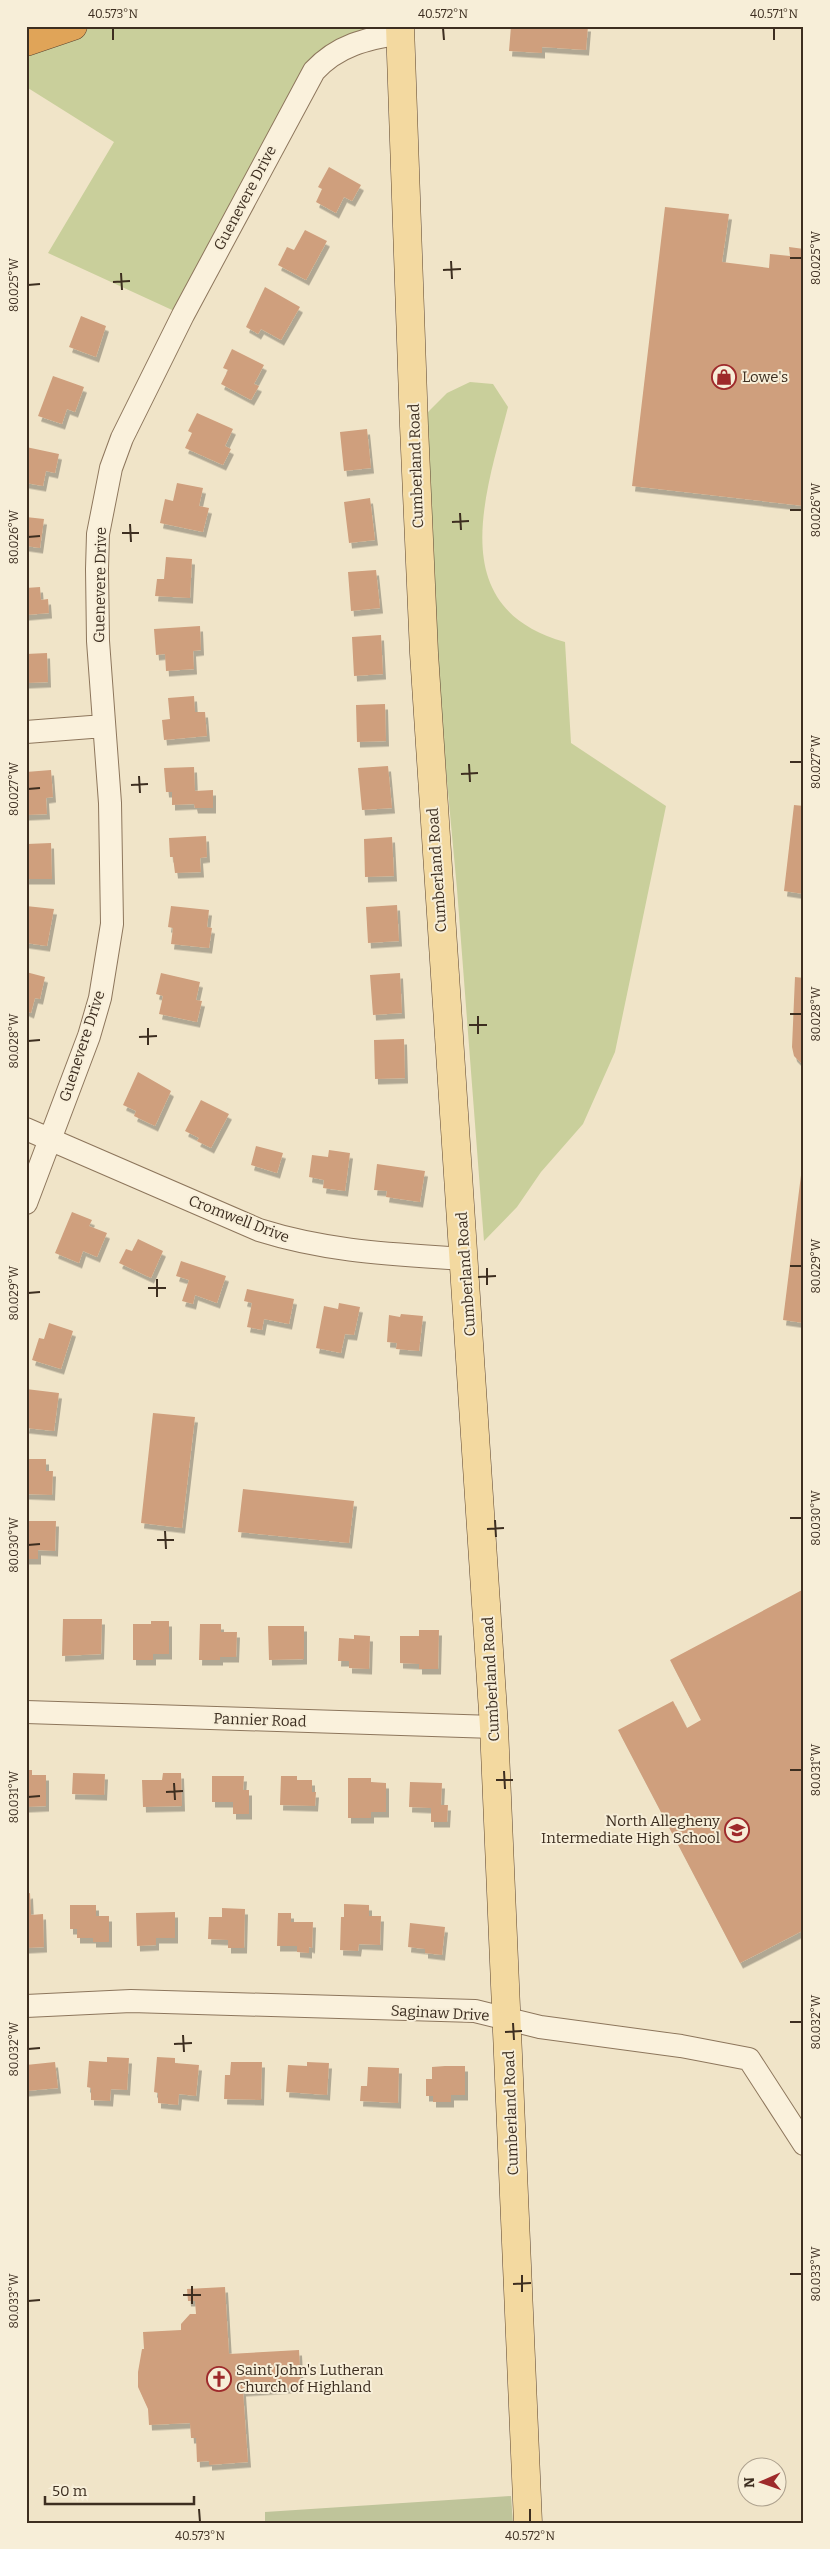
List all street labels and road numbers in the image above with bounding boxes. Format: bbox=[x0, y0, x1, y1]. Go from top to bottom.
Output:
street label: Guenevere Drive bbox=[210, 143, 280, 253]
street label: Cumberland Road bbox=[405, 403, 427, 529]
street label: Guenevere Drive bbox=[90, 527, 110, 643]
street label: Cumberland Road bbox=[424, 807, 450, 933]
street label: Guenevere Drive bbox=[56, 988, 108, 1104]
street label: Cromwell Drive bbox=[186, 1191, 292, 1247]
street label: Cumberland Road bbox=[453, 1211, 479, 1337]
street label: Cumberland Road bbox=[479, 1616, 503, 1742]
street label: Pannier Road bbox=[213, 1709, 307, 1731]
street label: Saginaw Drive bbox=[390, 2001, 490, 2025]
street label: Cumberland Road bbox=[500, 2050, 522, 2176]

